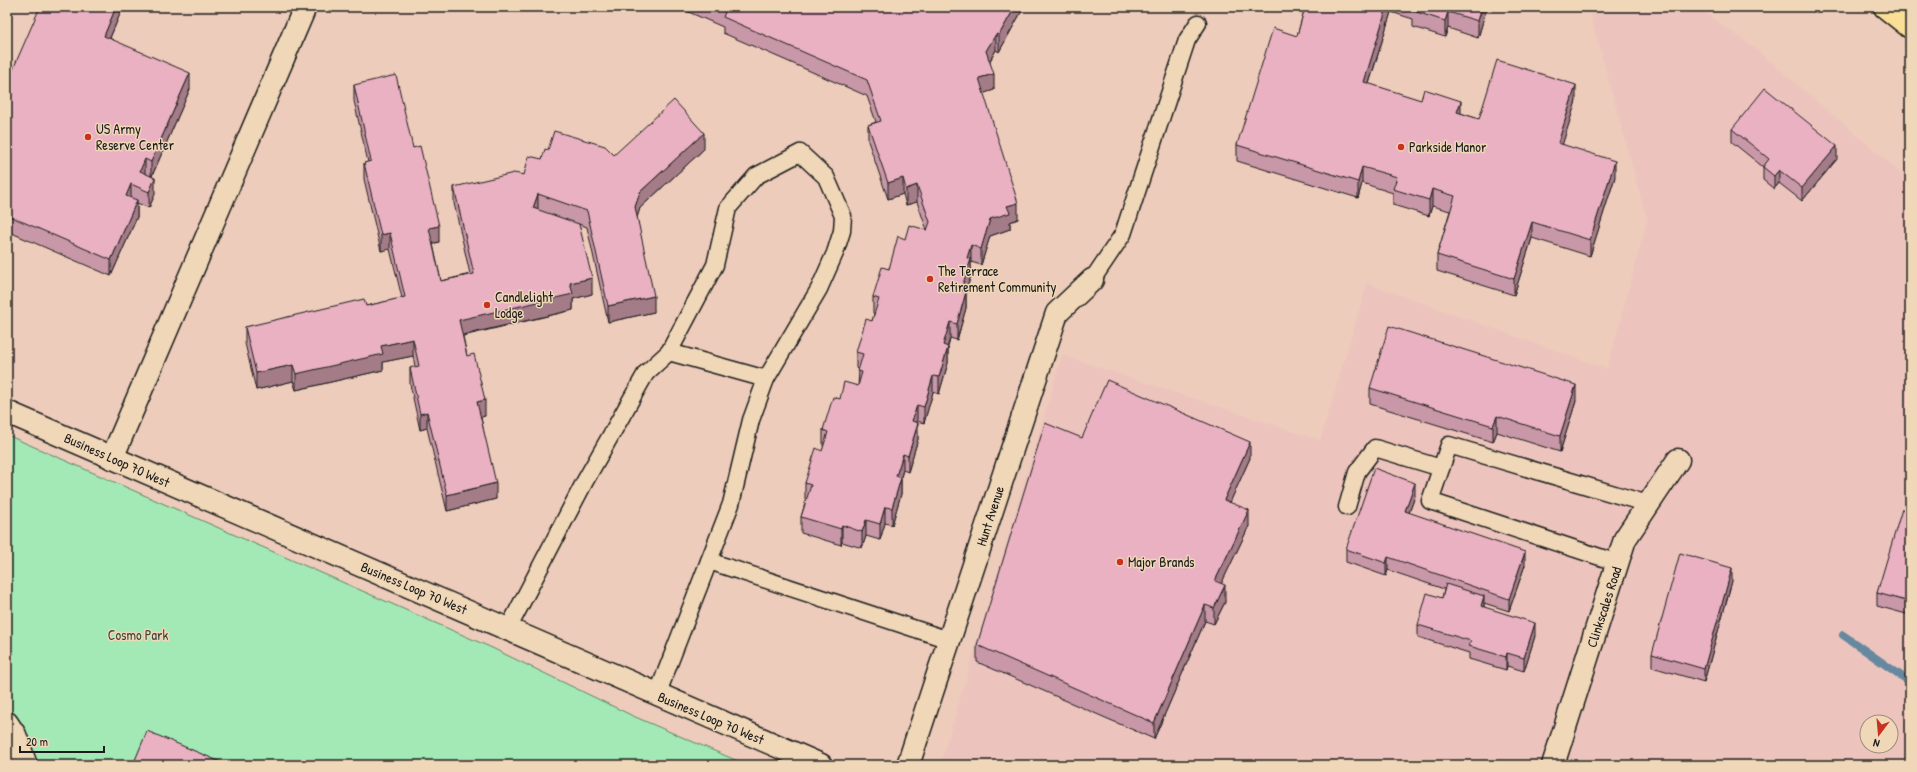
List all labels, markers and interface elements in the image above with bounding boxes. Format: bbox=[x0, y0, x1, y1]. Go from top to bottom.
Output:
place label: US Army Reserve Center bbox=[96, 119, 175, 154]
marker: US Army Reserve Center bbox=[83, 132, 93, 142]
place label: Parkside Manor bbox=[1409, 137, 1487, 156]
marker: Parkside Manor bbox=[1396, 142, 1406, 152]
place label: The Terrace Retirement Community bbox=[938, 261, 1057, 297]
marker: The Terrace Retirement Community bbox=[925, 274, 935, 284]
place label: Candlelight Lodge bbox=[495, 287, 553, 323]
marker: Candlelight Lodge bbox=[482, 300, 492, 310]
street label: Business Loop 70 West bbox=[61, 428, 173, 492]
street label: Hunt Avenue bbox=[971, 483, 1008, 548]
place label: Major Brands bbox=[1128, 552, 1195, 572]
street label: Business Loop 70 West bbox=[358, 557, 470, 619]
marker: Major Brands bbox=[1115, 557, 1125, 567]
street label: Clinkscales Road bbox=[1582, 564, 1626, 650]
park label: Cosmo Park bbox=[108, 625, 168, 644]
street label: Business Loop 70 West bbox=[655, 687, 767, 749]
north arrow bbox=[1859, 714, 1899, 754]
scale bar bbox=[20, 728, 104, 754]
text: 20 m bbox=[26, 733, 48, 750]
text: N bbox=[1871, 736, 1881, 751]

